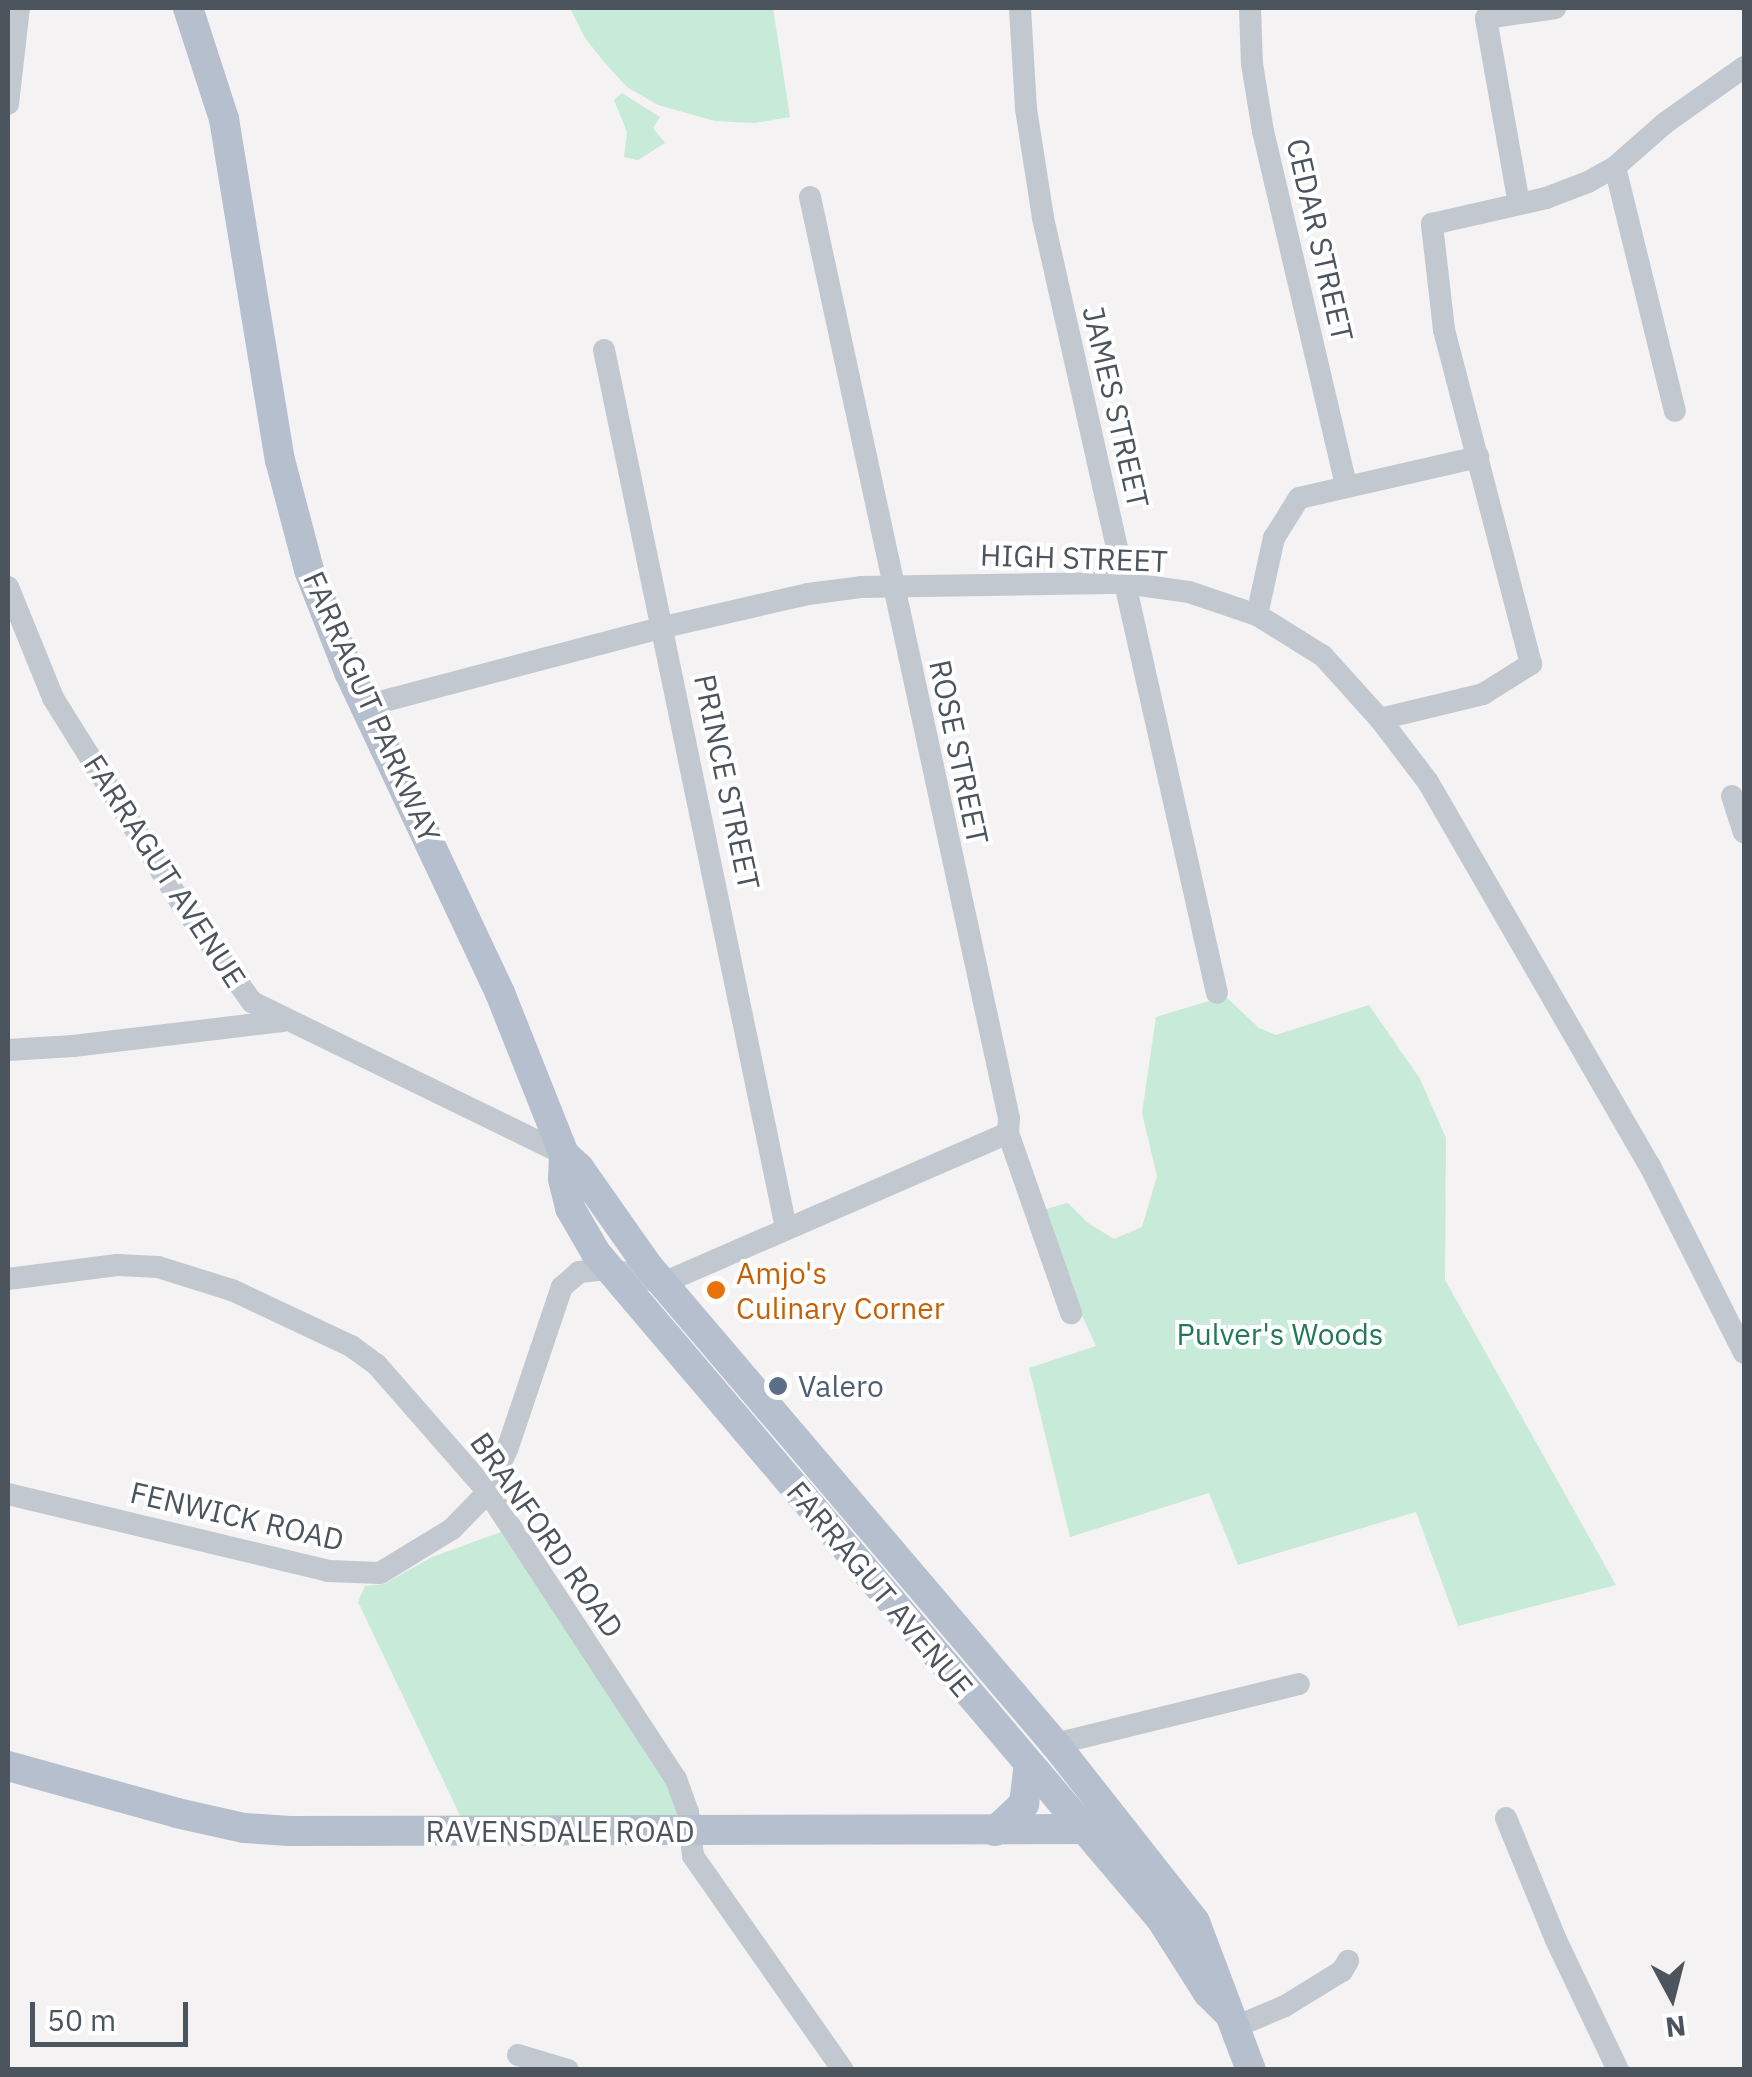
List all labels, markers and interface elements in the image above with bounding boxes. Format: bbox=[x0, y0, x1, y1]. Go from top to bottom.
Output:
street label: CEDAR STREET bbox=[1279, 135, 1361, 345]
street label: JAMES STREET bbox=[1075, 302, 1157, 512]
street label: HIGH STREET bbox=[979, 537, 1169, 579]
street label: FARRAGUT PARKWAY bbox=[296, 566, 448, 848]
street label: ROSE STREET bbox=[922, 656, 996, 848]
street label: PRINCE STREET bbox=[687, 671, 767, 893]
street label: FARRAGUT AVENUE bbox=[76, 748, 254, 994]
place label: Amjo's Culinary Corner bbox=[736, 1255, 945, 1326]
marker: Amjo's Culinary Corner bbox=[705, 1279, 727, 1301]
park label: Pulver's Woods bbox=[1177, 1316, 1383, 1352]
place label: Valero bbox=[798, 1368, 884, 1404]
marker: Valero bbox=[767, 1375, 789, 1397]
street label: BRANFORD ROAD bbox=[463, 1425, 631, 1645]
street label: FENWICK ROAD bbox=[127, 1474, 347, 1558]
street label: FARRAGUT AVENUE bbox=[779, 1474, 981, 1704]
street label: RAVENSDALE ROAD bbox=[425, 1813, 695, 1849]
north arrow bbox=[1622, 1947, 1722, 2047]
scale bar bbox=[35, 1982, 192, 2044]
text: 50 m bbox=[47, 2000, 116, 2039]
text: N bbox=[1663, 2008, 1688, 2047]

